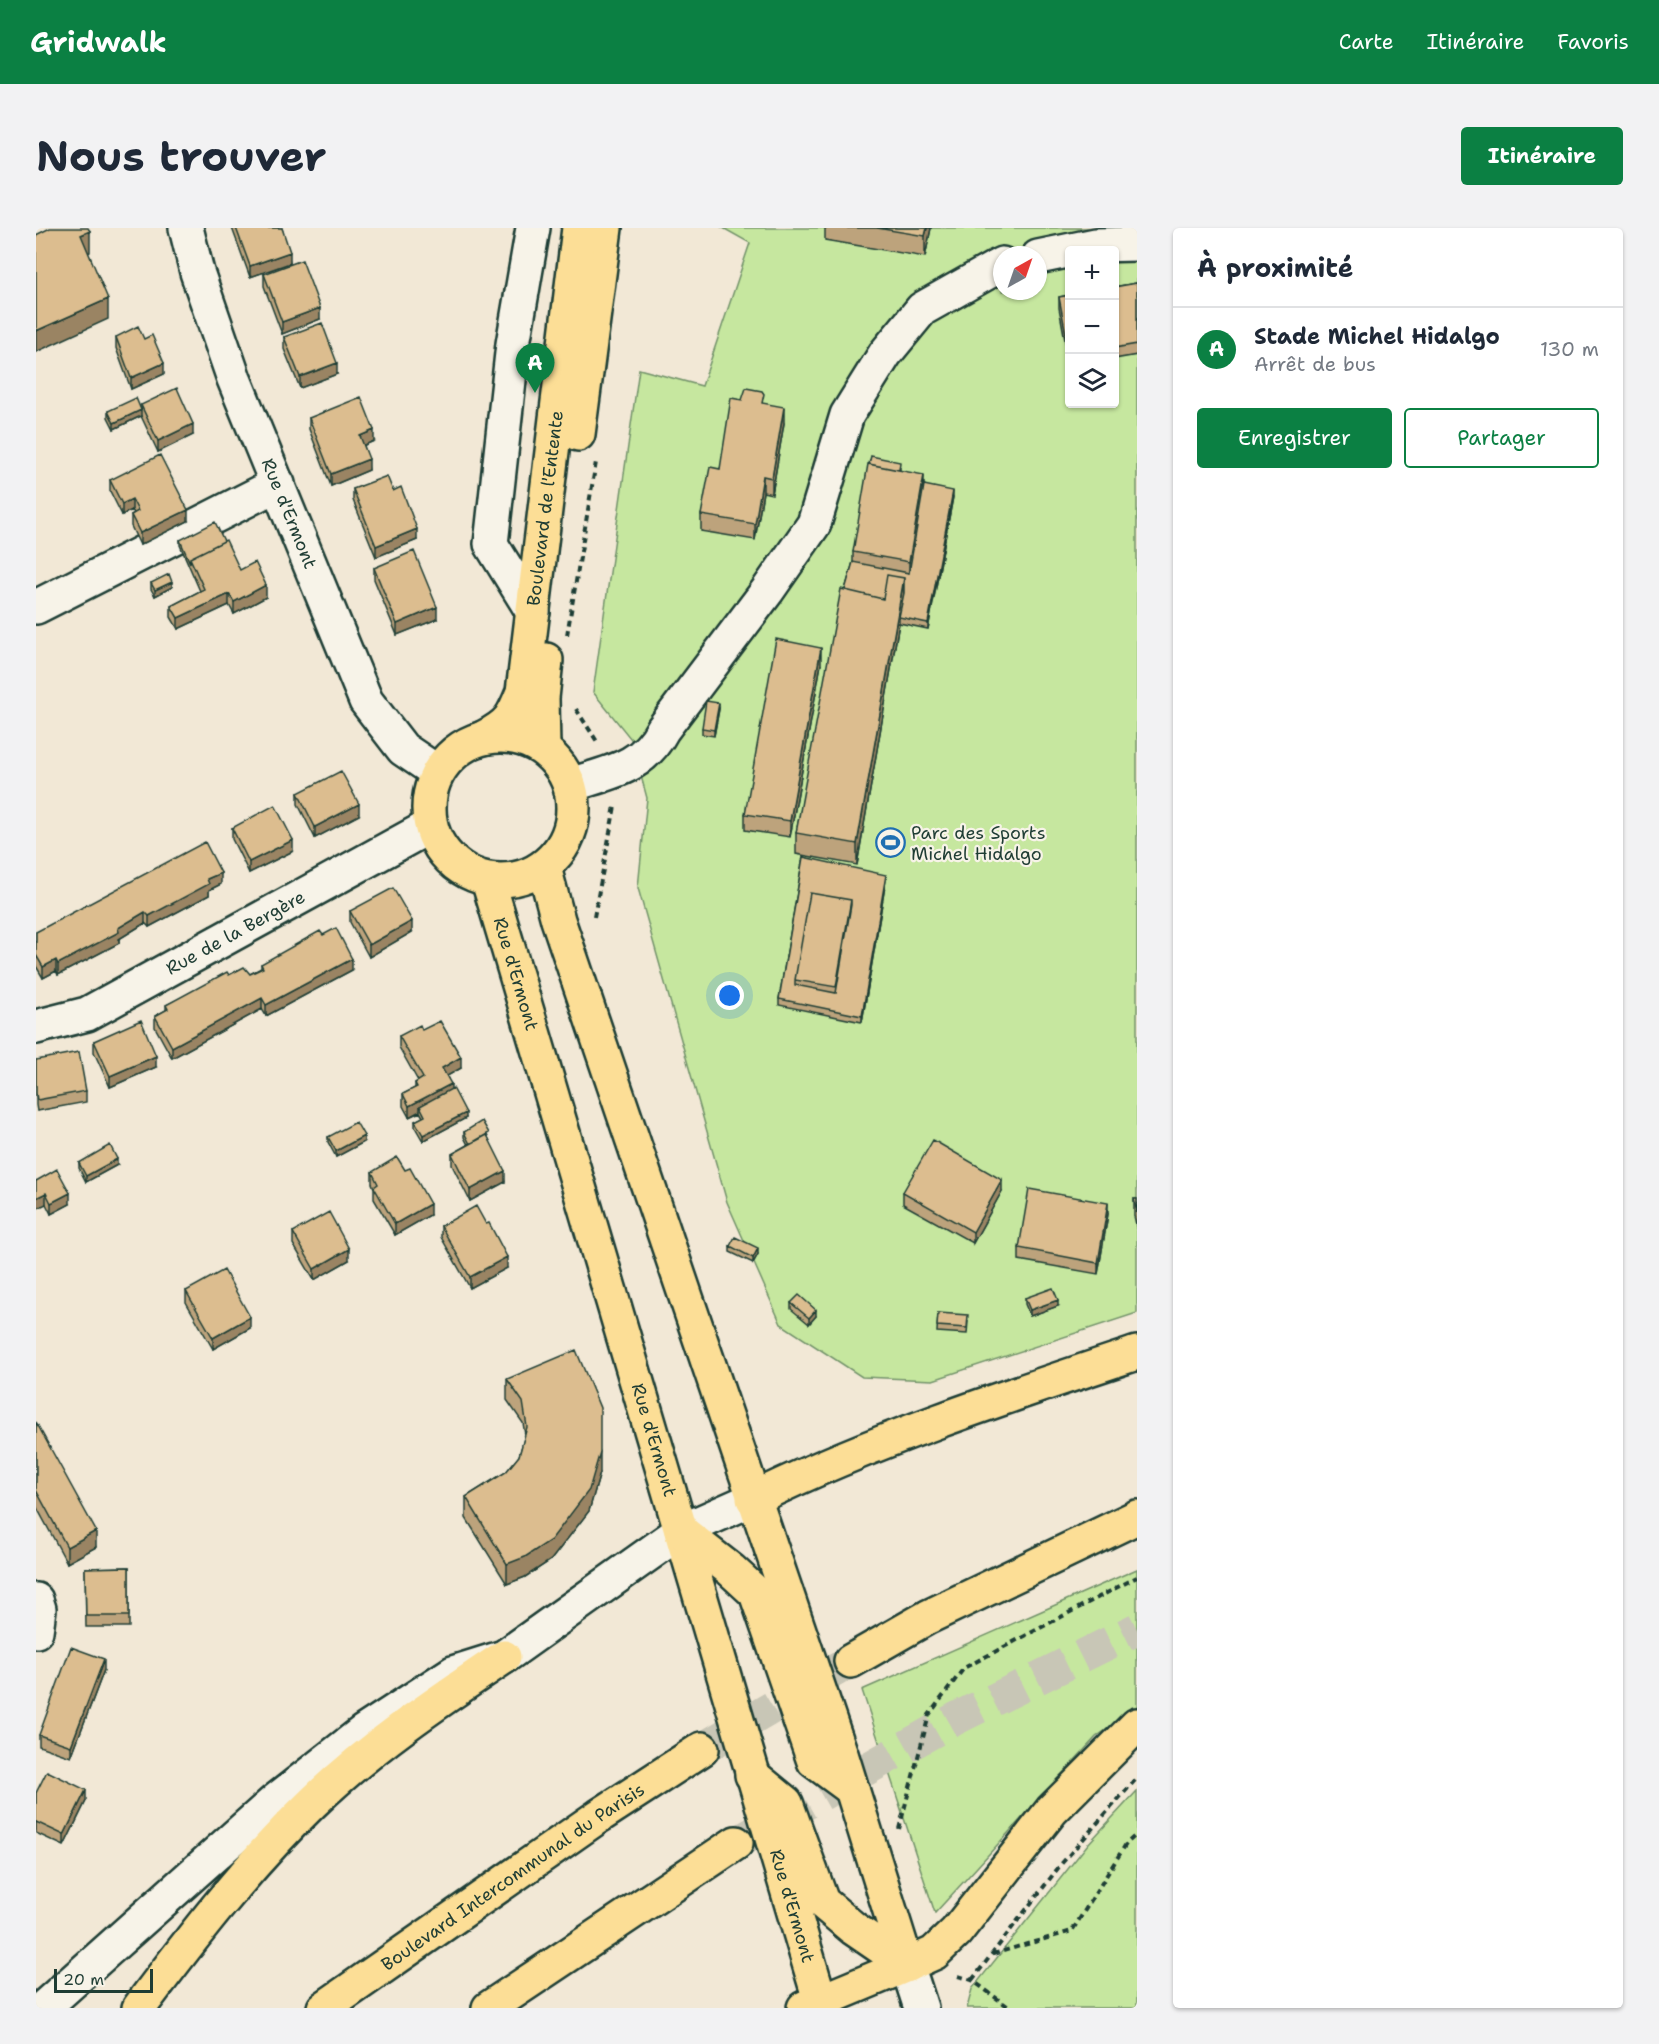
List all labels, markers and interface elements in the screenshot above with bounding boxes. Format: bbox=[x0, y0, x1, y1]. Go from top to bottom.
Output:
text: Gridwalk bbox=[30, 23, 167, 61]
text: Carte bbox=[1339, 28, 1394, 56]
text: Itinéraire bbox=[1427, 28, 1524, 56]
text: Favoris bbox=[1557, 28, 1629, 56]
button: Itinéraire bbox=[1461, 127, 1623, 185]
text: Nous trouver bbox=[36, 128, 326, 184]
north arrow bbox=[993, 246, 1047, 300]
map controls bbox=[1065, 246, 1119, 408]
button: + bbox=[1065, 246, 1119, 300]
text: À proximité bbox=[1197, 250, 1353, 285]
button: − bbox=[1065, 300, 1119, 354]
text: Stade Michel Hidalgo bbox=[1254, 322, 1500, 351]
text: A bbox=[1209, 336, 1224, 362]
text: 130 m bbox=[1540, 336, 1599, 362]
pin: A bbox=[516, 344, 554, 393]
text: Arrêt de bus bbox=[1254, 351, 1376, 377]
button: layers bbox=[1065, 354, 1119, 408]
button: Enregistrer bbox=[1197, 408, 1392, 468]
button: Partager bbox=[1404, 408, 1599, 468]
street label: Boulevard de l'Entente bbox=[521, 409, 569, 607]
street label: Rue d'Ermont bbox=[256, 455, 323, 572]
place label: Parc des Sports Michel Hidalgo bbox=[911, 821, 1046, 866]
sports icon: Parc des Sports Michel Hidalgo bbox=[874, 827, 906, 859]
street label: Rue de la Bergère bbox=[162, 885, 309, 980]
street label: Rue d'Ermont bbox=[488, 914, 544, 1034]
your location bbox=[715, 981, 744, 1010]
street label: Rue d'Ermont bbox=[626, 1380, 682, 1500]
street label: Boulevard Intercommunal du Parisis bbox=[376, 1777, 649, 1976]
street label: Rue d'Ermont bbox=[764, 1846, 820, 1966]
scale bar bbox=[54, 1966, 153, 1994]
text: 20 m bbox=[63, 1969, 104, 1990]

